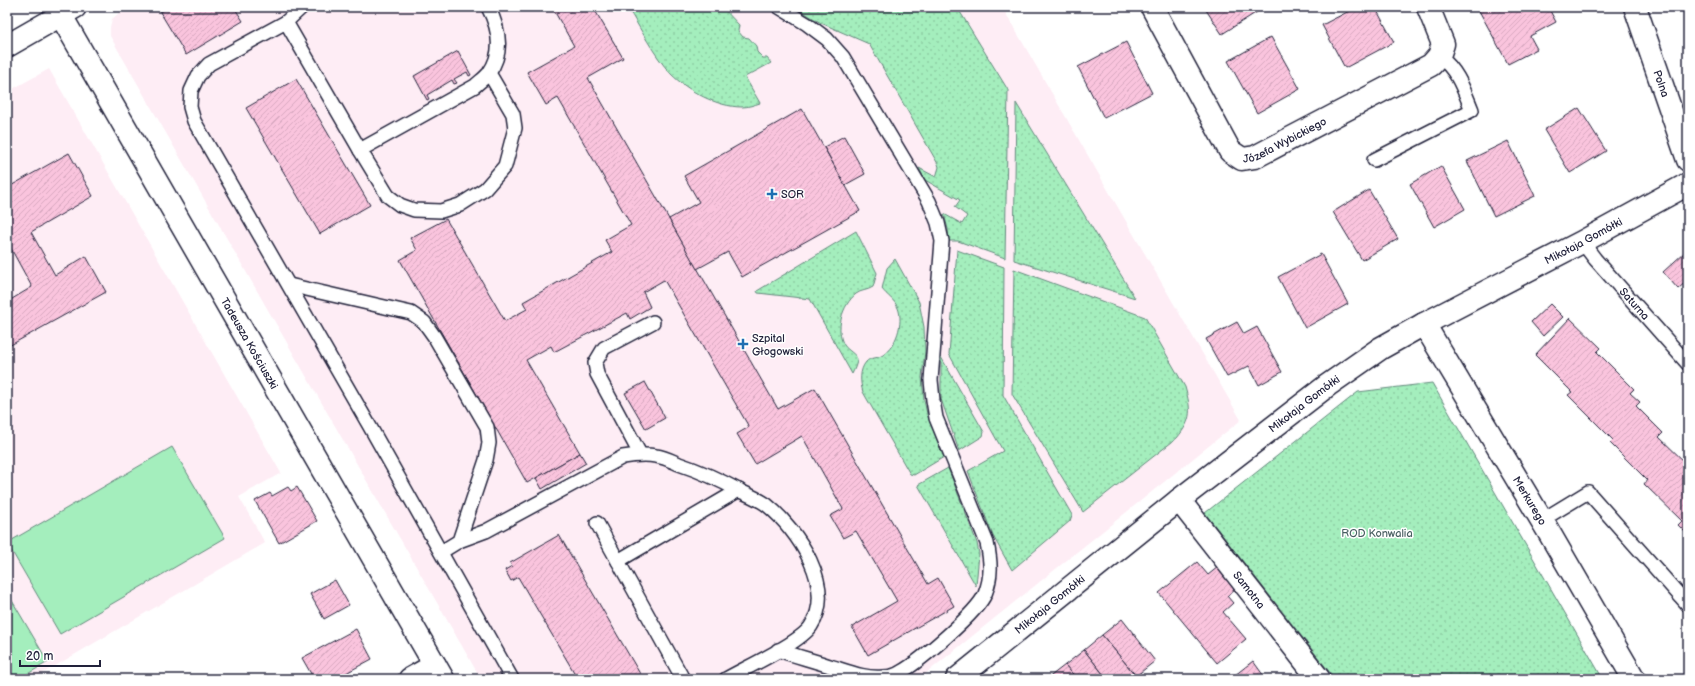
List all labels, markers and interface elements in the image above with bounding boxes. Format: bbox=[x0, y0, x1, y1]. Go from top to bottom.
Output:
street label: Polna bbox=[1650, 69, 1672, 99]
street label: Józefa Wybickiego bbox=[1242, 115, 1329, 166]
marker: SOR bbox=[766, 188, 778, 200]
place label: SOR bbox=[781, 188, 804, 201]
street label: Mikołaja Gomółki bbox=[1542, 215, 1625, 267]
street label: Saturna bbox=[1616, 285, 1652, 323]
street label: Tadeusza Kościuszki bbox=[218, 296, 281, 391]
place label: Szpital Głogowski bbox=[752, 332, 803, 358]
marker: Szpital Głogowski bbox=[737, 338, 749, 350]
street label: Mikołaja Gomółki bbox=[1266, 373, 1342, 435]
street label: Merkurego bbox=[1510, 474, 1549, 528]
park label: ROD Konwalia bbox=[1341, 527, 1413, 540]
street label: Samotna bbox=[1230, 569, 1268, 611]
street label: Mikołaja Gomółki bbox=[1012, 573, 1088, 637]
scale bar bbox=[20, 642, 100, 668]
text: 20 m bbox=[26, 649, 53, 664]

